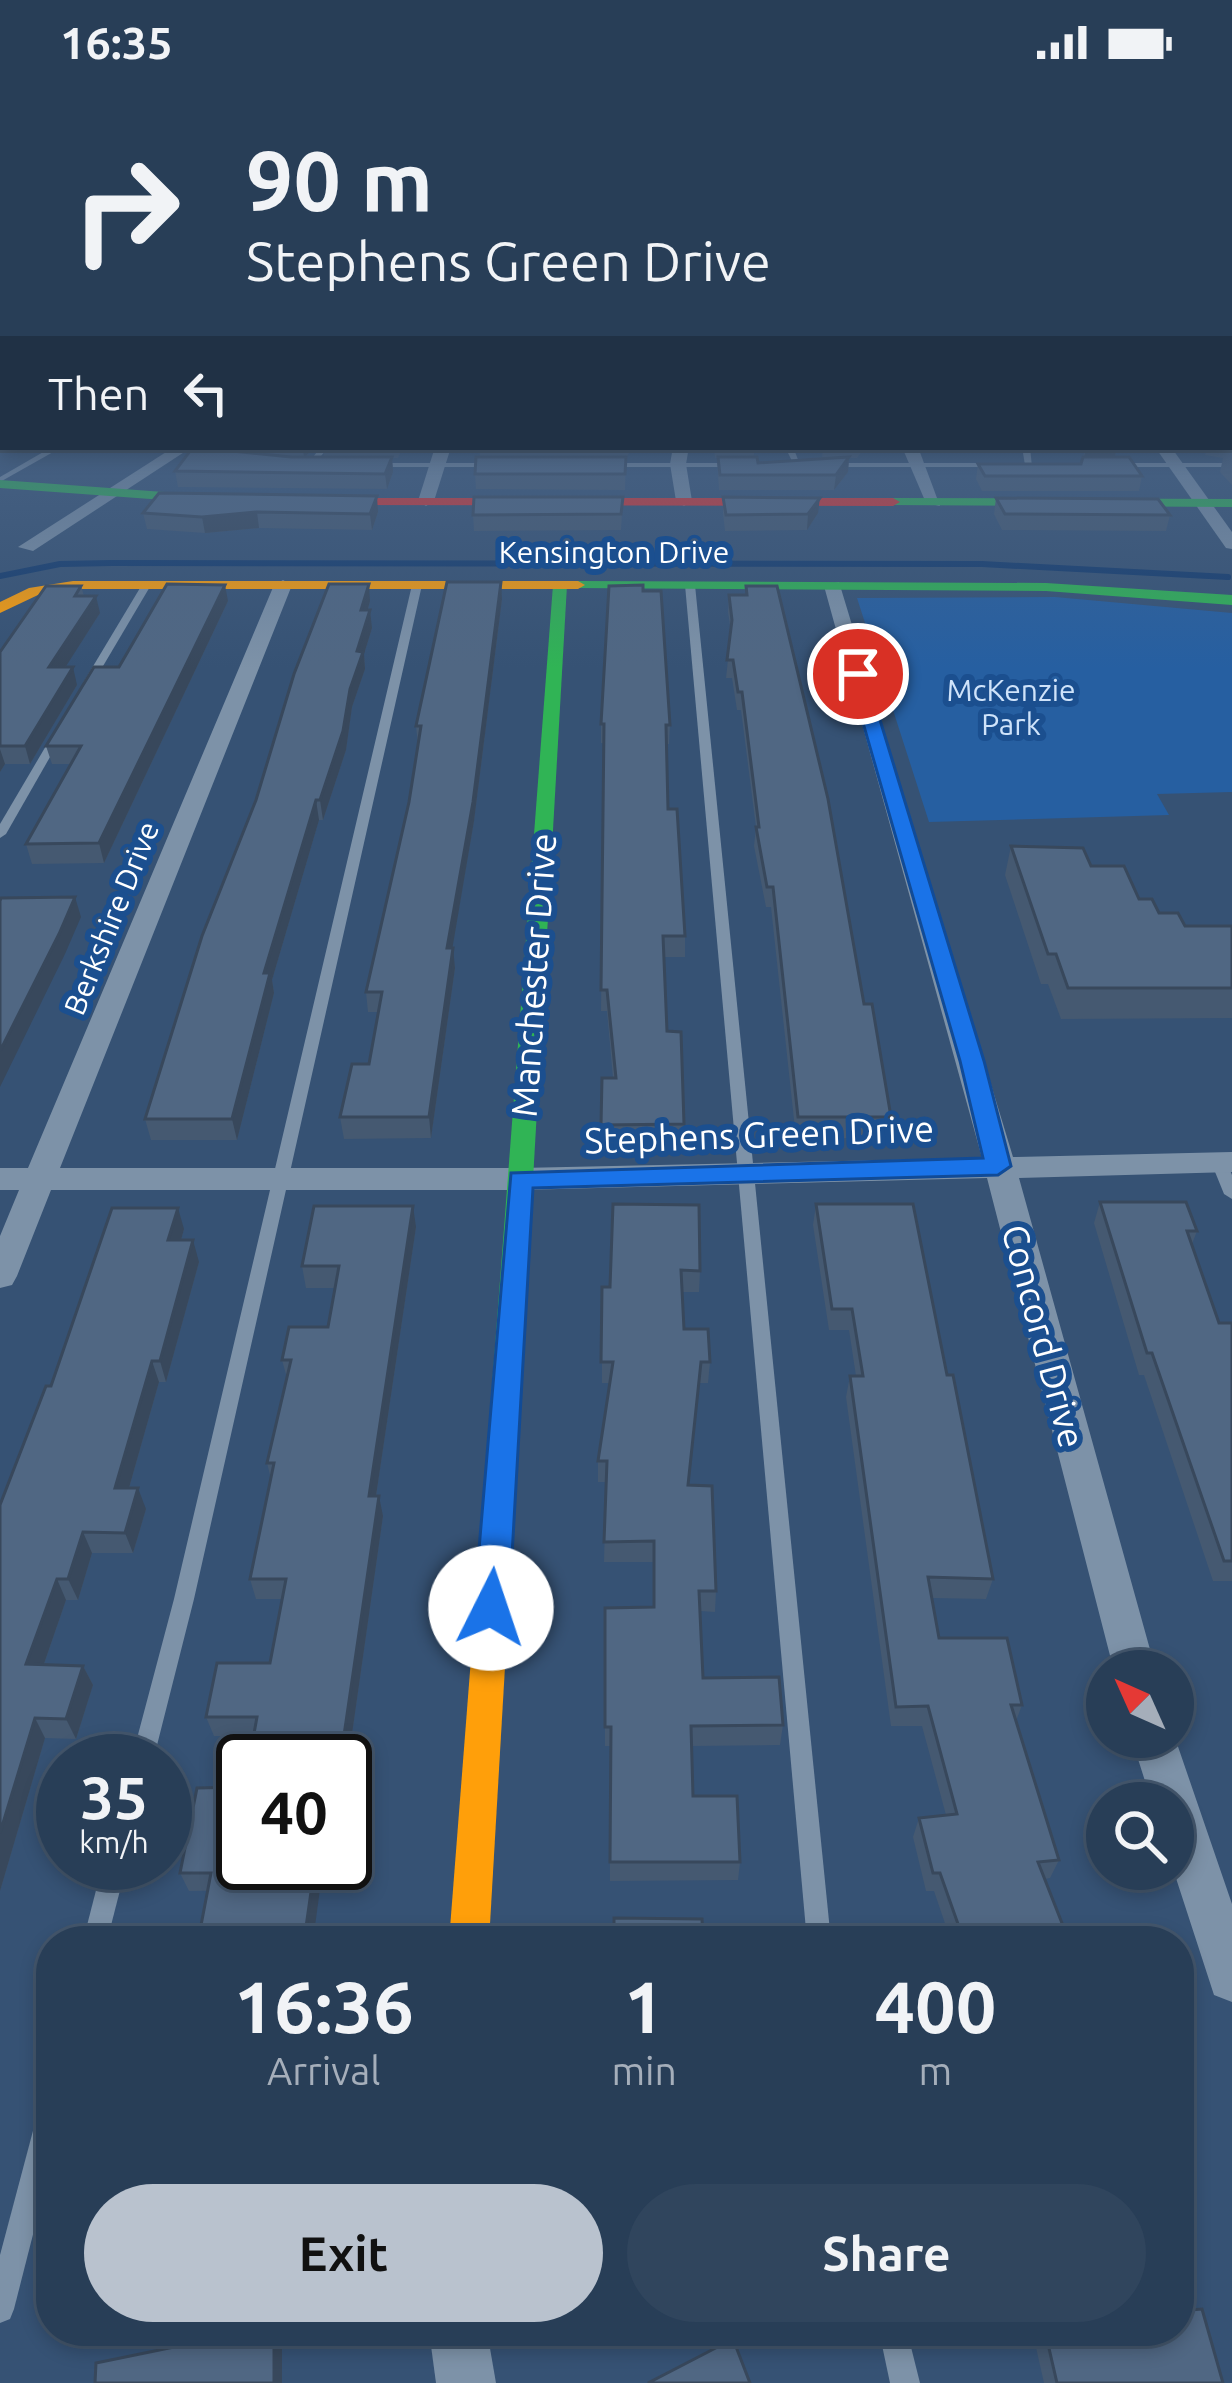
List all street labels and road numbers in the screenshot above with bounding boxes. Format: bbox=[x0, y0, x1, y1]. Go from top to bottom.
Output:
street label: Kensington Drive bbox=[499, 535, 729, 569]
street label: Berkshire Drive bbox=[57, 816, 165, 1020]
street label: Manchester Drive bbox=[503, 832, 563, 1118]
street label: Stephens Green Drive bbox=[583, 1107, 935, 1161]
street label: Concord Drive bbox=[995, 1220, 1093, 1452]

